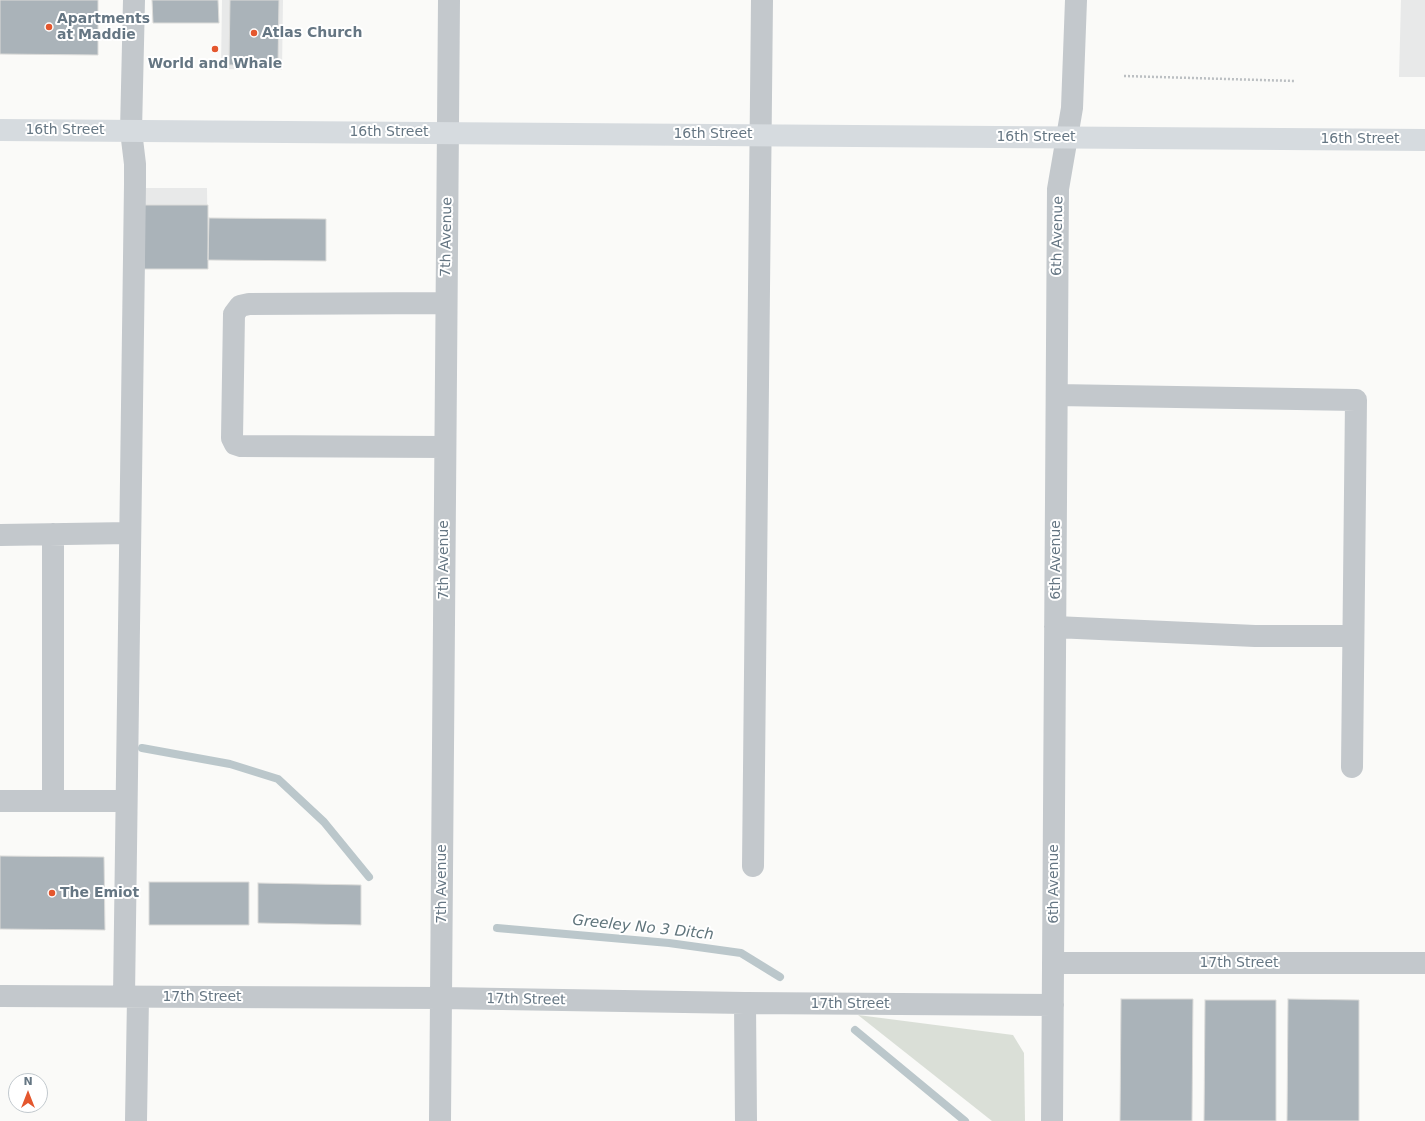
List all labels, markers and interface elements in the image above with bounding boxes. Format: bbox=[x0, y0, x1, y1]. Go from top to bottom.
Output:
place label: Apartments at Maddie bbox=[57, 11, 150, 44]
marker: Apartments at Maddie bbox=[44, 22, 54, 32]
place label: Atlas Church bbox=[262, 25, 362, 41]
marker: Atlas Church bbox=[249, 28, 259, 38]
marker: World and Whale bbox=[210, 44, 220, 54]
place label: World and Whale bbox=[148, 56, 282, 72]
street label: 16th Street bbox=[25, 122, 105, 138]
street label: 16th Street bbox=[349, 124, 429, 140]
street label: 16th Street bbox=[673, 126, 753, 142]
street label: 16th Street bbox=[996, 129, 1076, 145]
street label: 16th Street bbox=[1320, 131, 1400, 147]
street label: 6th Avenue bbox=[1049, 196, 1067, 276]
street label: 7th Avenue bbox=[438, 197, 456, 277]
street label: 7th Avenue bbox=[436, 520, 452, 600]
street label: 6th Avenue bbox=[1048, 520, 1064, 600]
street label: 7th Avenue bbox=[434, 844, 450, 924]
street label: 6th Avenue bbox=[1046, 844, 1062, 924]
place label: The Emiot bbox=[60, 885, 139, 901]
marker: The Emiot bbox=[47, 888, 57, 898]
water label: Greeley No 3 Ditch bbox=[571, 912, 715, 944]
street label: 17th Street bbox=[1199, 955, 1279, 971]
street label: 17th Street bbox=[162, 989, 242, 1005]
street label: 17th Street bbox=[486, 991, 566, 1009]
street label: 17th Street bbox=[810, 996, 890, 1012]
north arrow bbox=[8, 1073, 48, 1113]
text: N bbox=[23, 1075, 33, 1088]

